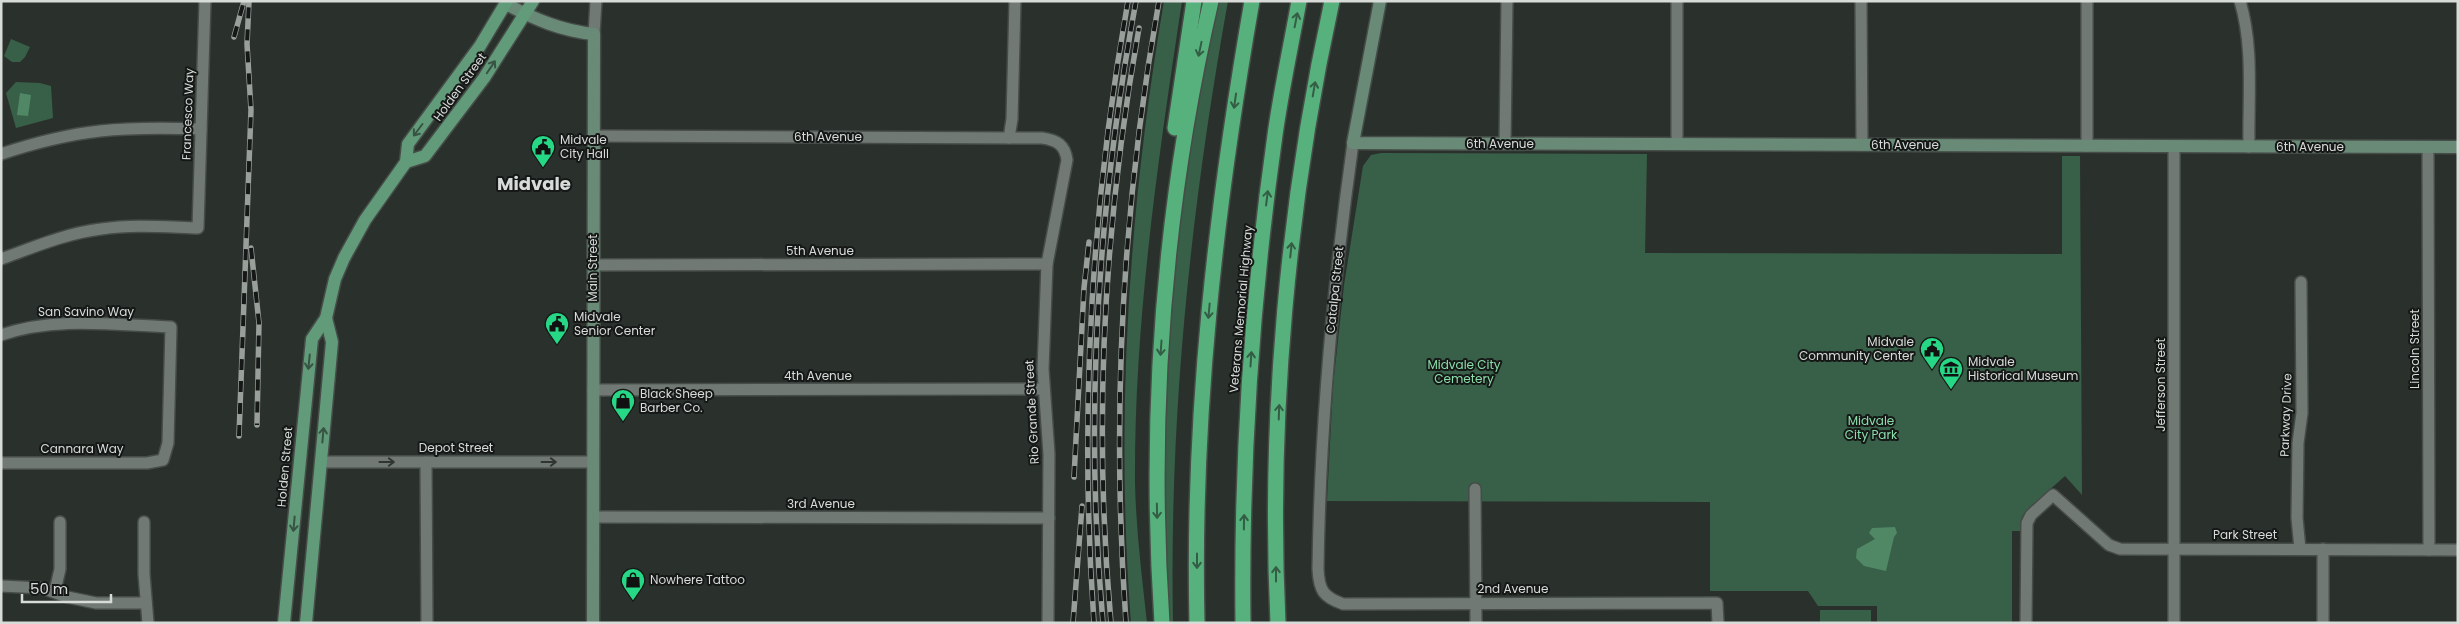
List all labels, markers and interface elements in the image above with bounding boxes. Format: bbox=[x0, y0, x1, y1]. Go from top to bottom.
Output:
one-way arrow bbox=[1291, 12, 1301, 28]
one-way arrow bbox=[1195, 40, 1205, 56]
street label: Holden Street bbox=[429, 49, 490, 124]
one-way arrow bbox=[486, 60, 497, 74]
street label: Francesco Way bbox=[177, 67, 198, 160]
one-way arrow bbox=[1310, 81, 1320, 97]
one-way arrow bbox=[1230, 93, 1240, 109]
one-way arrow bbox=[413, 123, 423, 137]
street label: 6th Avenue bbox=[794, 128, 862, 145]
place label: Midvale City Hall bbox=[560, 131, 609, 162]
public building icon: Midvale City Hall bbox=[530, 134, 556, 168]
street label: 6th Avenue bbox=[1466, 135, 1534, 152]
street label: 6th Avenue bbox=[1871, 136, 1939, 153]
street label: 6th Avenue bbox=[2276, 138, 2344, 155]
district label: Midvale bbox=[497, 171, 571, 196]
one-way arrow bbox=[1262, 190, 1272, 206]
street label: Veterans Memorial Highway bbox=[1225, 224, 1256, 394]
street label: Main Street bbox=[584, 234, 601, 302]
street label: 5th Avenue bbox=[786, 242, 854, 259]
one-way arrow bbox=[1286, 242, 1296, 258]
street label: Catalpa Street bbox=[1321, 246, 1348, 334]
street label: San Savino Way bbox=[38, 303, 134, 320]
one-way arrow bbox=[1204, 303, 1213, 319]
place label: Midvale Senior Center bbox=[574, 308, 656, 339]
street label: Lincoln Street bbox=[2406, 309, 2423, 389]
public building icon: Midvale Senior Center bbox=[544, 311, 570, 345]
place label: Midvale Community Center bbox=[1799, 333, 1915, 364]
public building icon: Midvale Community Center bbox=[1919, 336, 1945, 370]
street label: Jefferson Street bbox=[2152, 338, 2169, 432]
one-way arrow bbox=[1156, 340, 1165, 356]
one-way arrow bbox=[1246, 351, 1255, 367]
place label: Midvale Historical Museum bbox=[1968, 353, 2078, 384]
one-way arrow bbox=[305, 354, 314, 370]
park label: Midvale City Cemetery bbox=[1427, 356, 1501, 387]
museum icon: Midvale Historical Museum bbox=[1938, 356, 1964, 390]
street label: Rio Grande Street bbox=[1020, 359, 1043, 465]
street label: 4th Avenue bbox=[784, 367, 852, 384]
street label: Parkway Drive bbox=[2276, 373, 2295, 457]
place label: Black Sheep Barber Co. bbox=[640, 385, 713, 416]
shop icon: Black Sheep Barber Co. bbox=[610, 388, 636, 422]
one-way arrow bbox=[1274, 404, 1284, 420]
park label: Midvale City Park bbox=[1845, 412, 1898, 443]
street label: Holden Street bbox=[273, 426, 296, 508]
one-way arrow bbox=[318, 427, 328, 443]
street label: Depot Street bbox=[419, 439, 493, 456]
street label: Cannara Way bbox=[40, 440, 124, 457]
one-way arrow bbox=[378, 457, 395, 467]
one-way arrow bbox=[541, 457, 557, 467]
street label: 3rd Avenue bbox=[787, 495, 855, 512]
one-way arrow bbox=[1152, 502, 1162, 519]
one-way arrow bbox=[1239, 514, 1248, 530]
one-way arrow bbox=[289, 515, 299, 531]
street label: Park Street bbox=[2213, 526, 2277, 543]
one-way arrow bbox=[1192, 552, 1202, 569]
one-way arrow bbox=[1271, 566, 1281, 582]
shop icon: Nowhere Tattoo bbox=[620, 567, 646, 601]
place label: Nowhere Tattoo bbox=[650, 571, 745, 588]
scale bar bbox=[22, 572, 111, 604]
text: 50 m bbox=[30, 578, 68, 599]
street label: 2nd Avenue bbox=[1478, 580, 1548, 597]

